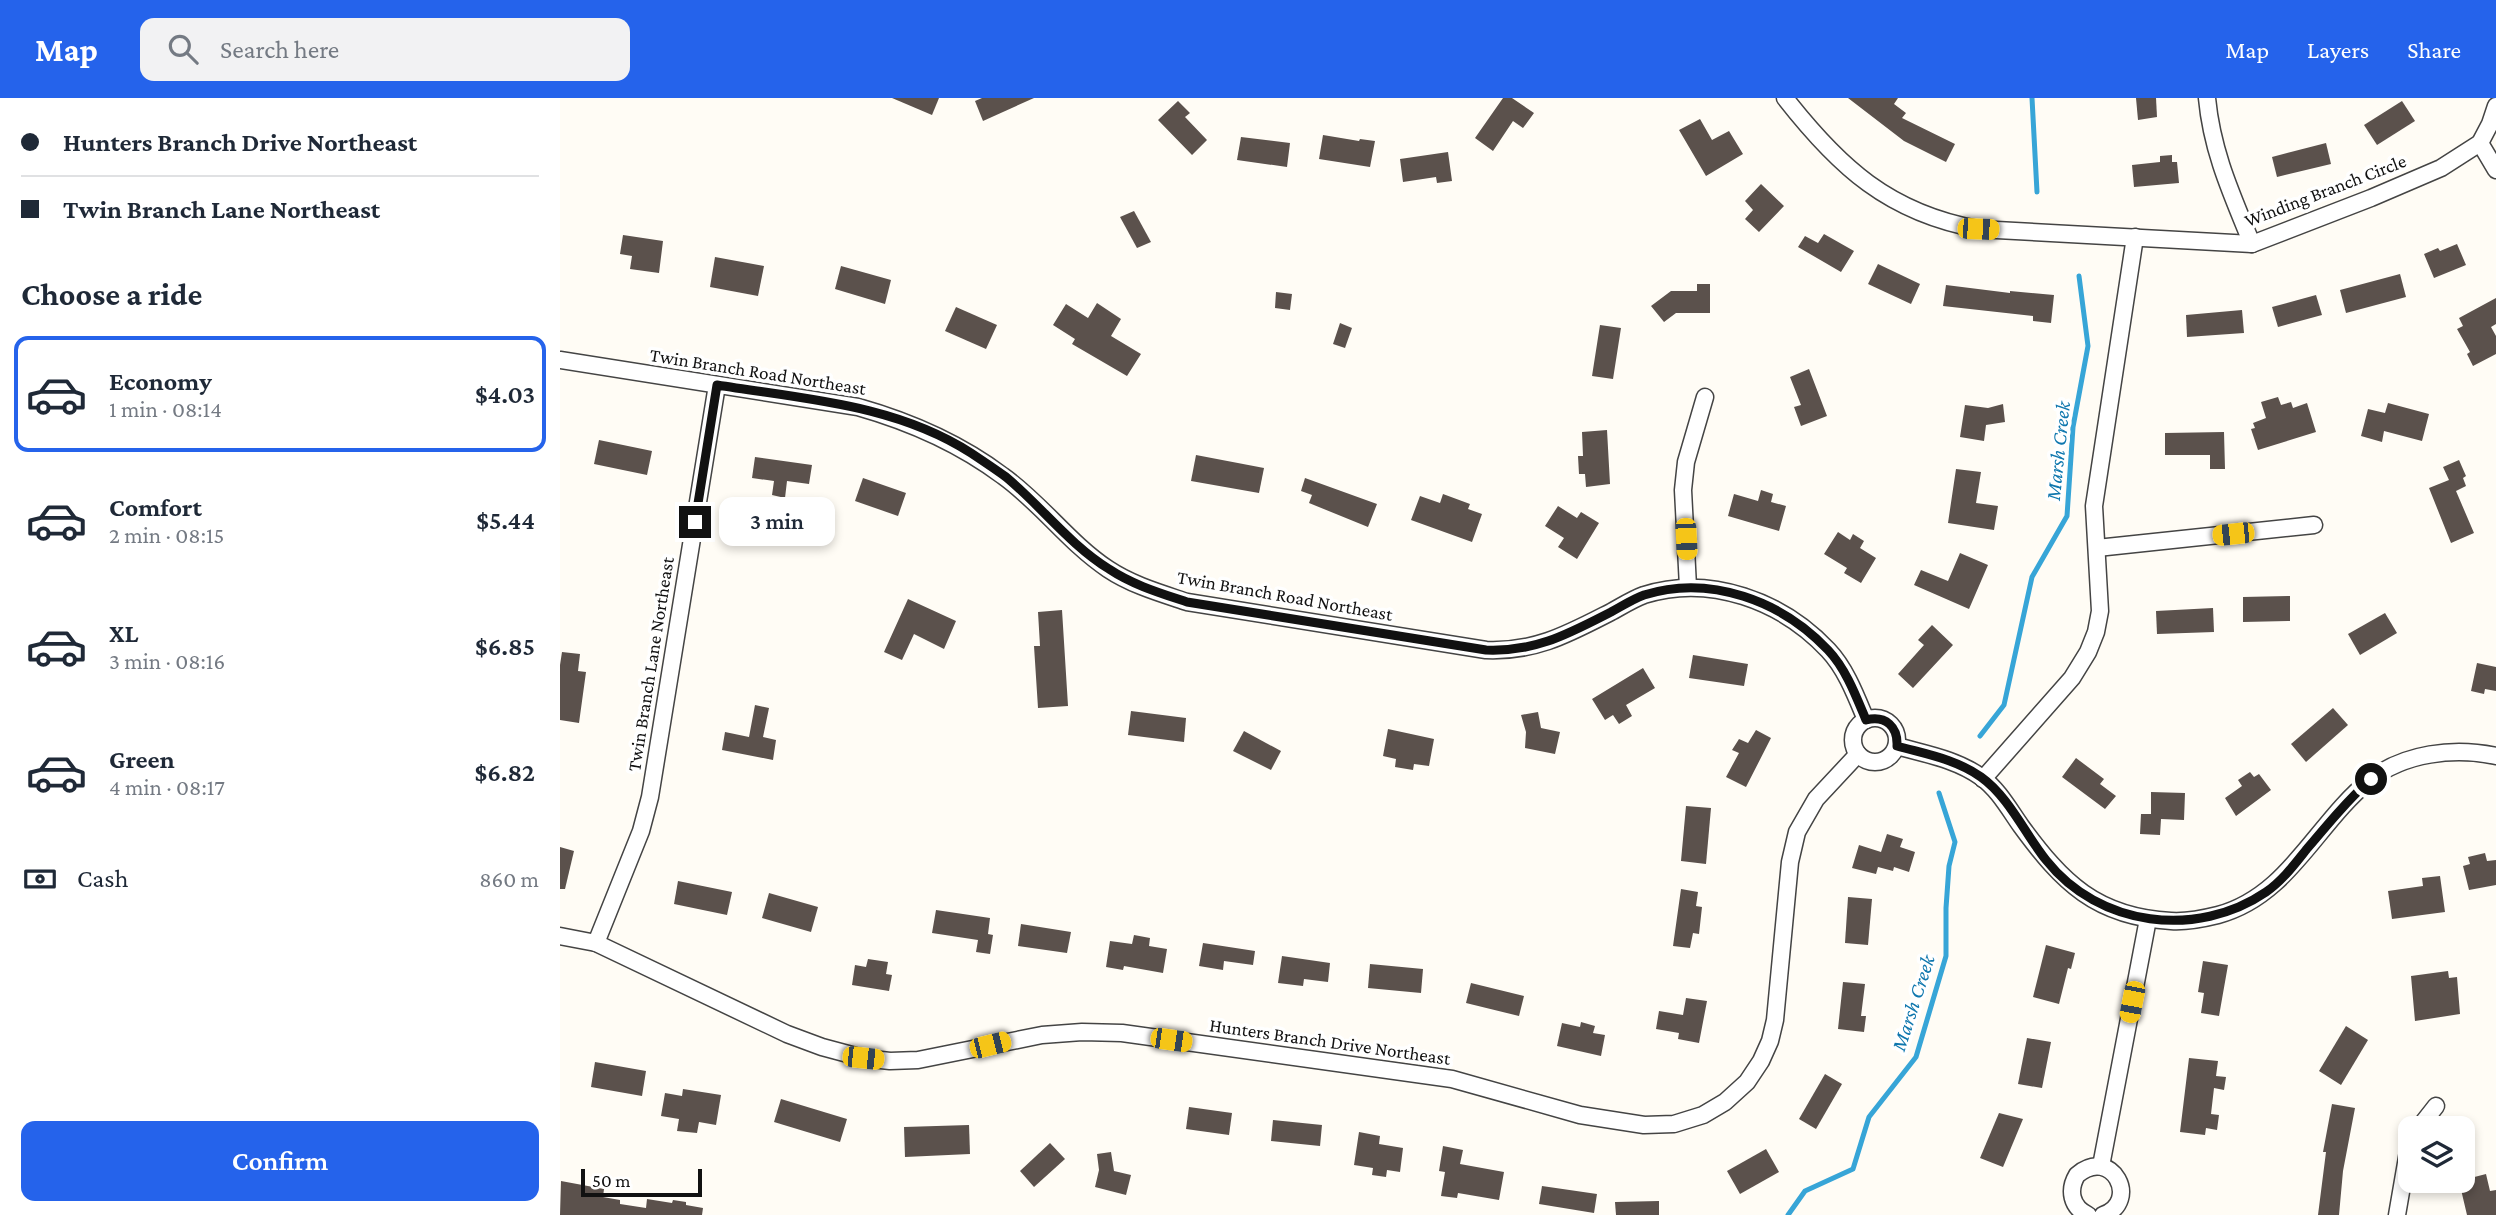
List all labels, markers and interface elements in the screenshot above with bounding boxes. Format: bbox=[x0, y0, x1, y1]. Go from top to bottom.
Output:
search box bbox=[140, 18, 630, 81]
icon: search bbox=[164, 30, 202, 68]
text: Map bbox=[35, 31, 98, 68]
text: Search here bbox=[220, 35, 339, 64]
text: Map bbox=[2225, 36, 2269, 63]
text: Layers bbox=[2307, 36, 2369, 63]
text: Share bbox=[2407, 36, 2461, 63]
text: Hunters Branch Drive Northeast bbox=[63, 128, 417, 157]
street label: Winding Branch Circle bbox=[2241, 150, 2409, 231]
text: Twin Branch Lane Northeast bbox=[63, 195, 380, 224]
car bbox=[1957, 218, 2000, 240]
text: Choose a ride bbox=[21, 276, 202, 312]
street label: Twin Branch Road Northeast bbox=[648, 344, 868, 399]
icon: car bbox=[25, 363, 88, 426]
text: Economy bbox=[109, 367, 212, 396]
text: $4.03 bbox=[475, 380, 535, 409]
text: 1 min · 08:14 bbox=[109, 396, 222, 422]
water label: Marsh Creek bbox=[2041, 399, 2075, 503]
icon: car bbox=[25, 489, 88, 552]
text: Comfort bbox=[109, 493, 202, 522]
callout: 3 min bbox=[720, 498, 835, 546]
text: $5.44 bbox=[476, 506, 535, 535]
route end bbox=[679, 506, 711, 538]
text: 3 min bbox=[750, 508, 804, 534]
car bbox=[1675, 517, 1698, 561]
car bbox=[2212, 521, 2255, 547]
text: 2 min · 08:15 bbox=[109, 522, 224, 548]
street label: Twin Branch Lane Northeast bbox=[623, 555, 678, 773]
street label: Twin Branch Road Northeast bbox=[1176, 566, 1395, 625]
icon: car bbox=[25, 615, 88, 678]
text: XL bbox=[109, 619, 138, 648]
text: $6.85 bbox=[475, 632, 535, 661]
text: 3 min · 08:16 bbox=[109, 648, 225, 674]
icon: car bbox=[25, 741, 88, 804]
text: Green bbox=[109, 745, 175, 774]
text: $6.82 bbox=[475, 758, 535, 787]
route start bbox=[2355, 763, 2387, 795]
text: 4 min · 08:17 bbox=[109, 774, 225, 800]
icon: cash bbox=[21, 860, 59, 898]
text: Cash bbox=[77, 864, 128, 893]
text: 860 m bbox=[479, 866, 539, 892]
water label: Marsh Creek bbox=[1886, 951, 1940, 1055]
car bbox=[2118, 979, 2147, 1025]
street label: Hunters Branch Drive Northeast bbox=[1208, 1014, 1452, 1069]
car bbox=[1149, 1027, 1194, 1053]
car bbox=[968, 1030, 1013, 1060]
car bbox=[842, 1045, 885, 1071]
map controls bbox=[2398, 1116, 2475, 1193]
button: layers bbox=[2398, 1116, 2475, 1193]
button: Confirm bbox=[21, 1121, 539, 1201]
scale bar bbox=[581, 1166, 702, 1198]
text: 50 m bbox=[592, 1170, 631, 1191]

